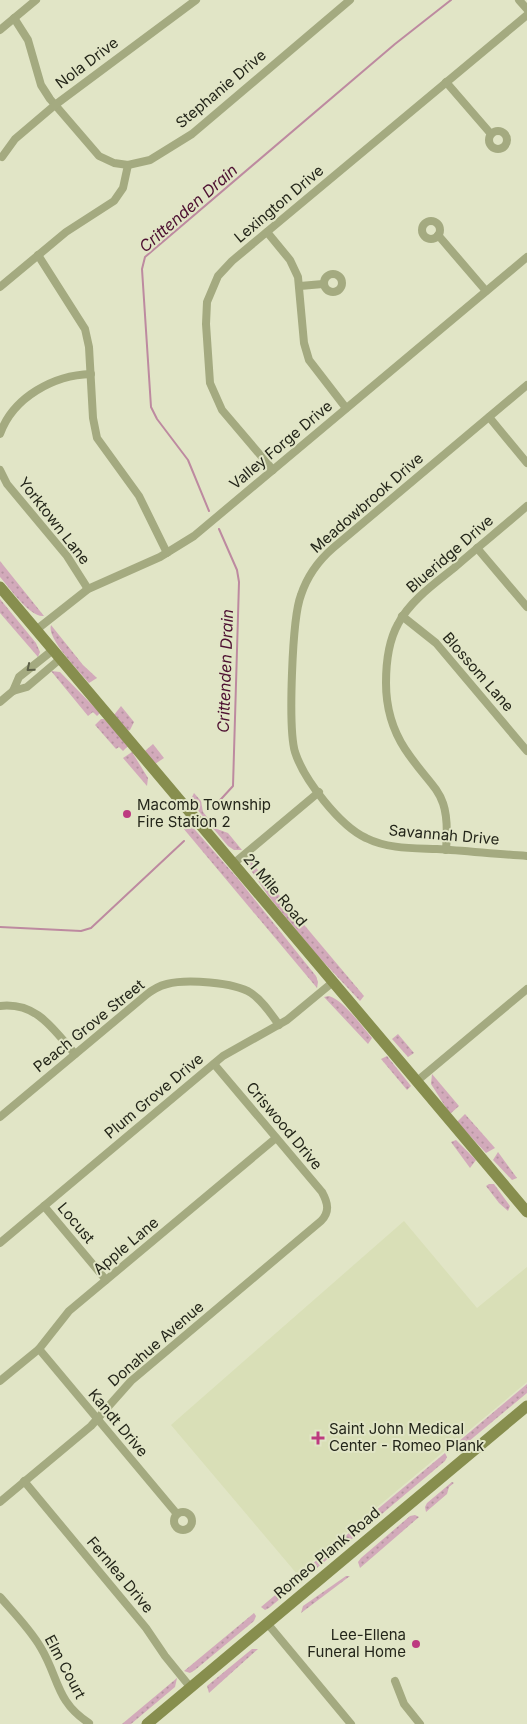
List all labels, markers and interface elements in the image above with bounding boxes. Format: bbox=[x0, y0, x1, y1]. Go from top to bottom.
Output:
street label: Nola Drive bbox=[52, 33, 122, 92]
street label: Stephanie Drive bbox=[172, 45, 270, 132]
water label: Crittenden Drain bbox=[135, 160, 241, 256]
street label: Lexington Drive bbox=[230, 161, 327, 247]
street label: Valley Forge Drive bbox=[225, 396, 336, 493]
street label: Meadowbrook Drive bbox=[306, 448, 427, 557]
street label: Yorktown Lane bbox=[14, 473, 94, 568]
street label: Blueridge Drive bbox=[402, 511, 497, 597]
water label: Crittenden Drain bbox=[213, 609, 237, 733]
street label: Blossom Lane bbox=[439, 628, 518, 715]
one-way arrow bbox=[27, 663, 36, 672]
place label: Macomb Township Fire Station 2 bbox=[137, 795, 271, 831]
marker: Macomb Township Fire Station 2 bbox=[121, 808, 133, 820]
street label: Savannah Drive bbox=[388, 820, 500, 849]
street label: 21 Mile Road bbox=[239, 849, 311, 930]
street label: Peach Grove Street bbox=[29, 975, 148, 1076]
street label: Plum Grove Drive bbox=[100, 1049, 207, 1142]
street label: Criswood Drive bbox=[242, 1078, 327, 1174]
street label: Locust bbox=[54, 1198, 99, 1247]
street label: Apple Lane bbox=[89, 1213, 162, 1279]
street label: Donahue Avenue bbox=[104, 1297, 207, 1390]
street label: Kandt Drive bbox=[84, 1385, 152, 1461]
place label: Saint John Medical Center - Romeo Plank bbox=[329, 1419, 485, 1455]
marker: Saint John Medical Center - Romeo Plank bbox=[311, 1431, 325, 1445]
street label: Romeo Plank Road bbox=[270, 1503, 384, 1603]
street label: Fernlea Drive bbox=[83, 1533, 158, 1617]
place label: Lee-Ellena Funeral Home bbox=[307, 1625, 406, 1661]
street label: Elm Court bbox=[41, 1632, 90, 1702]
marker: Lee-Ellena Funeral Home bbox=[410, 1638, 422, 1650]

